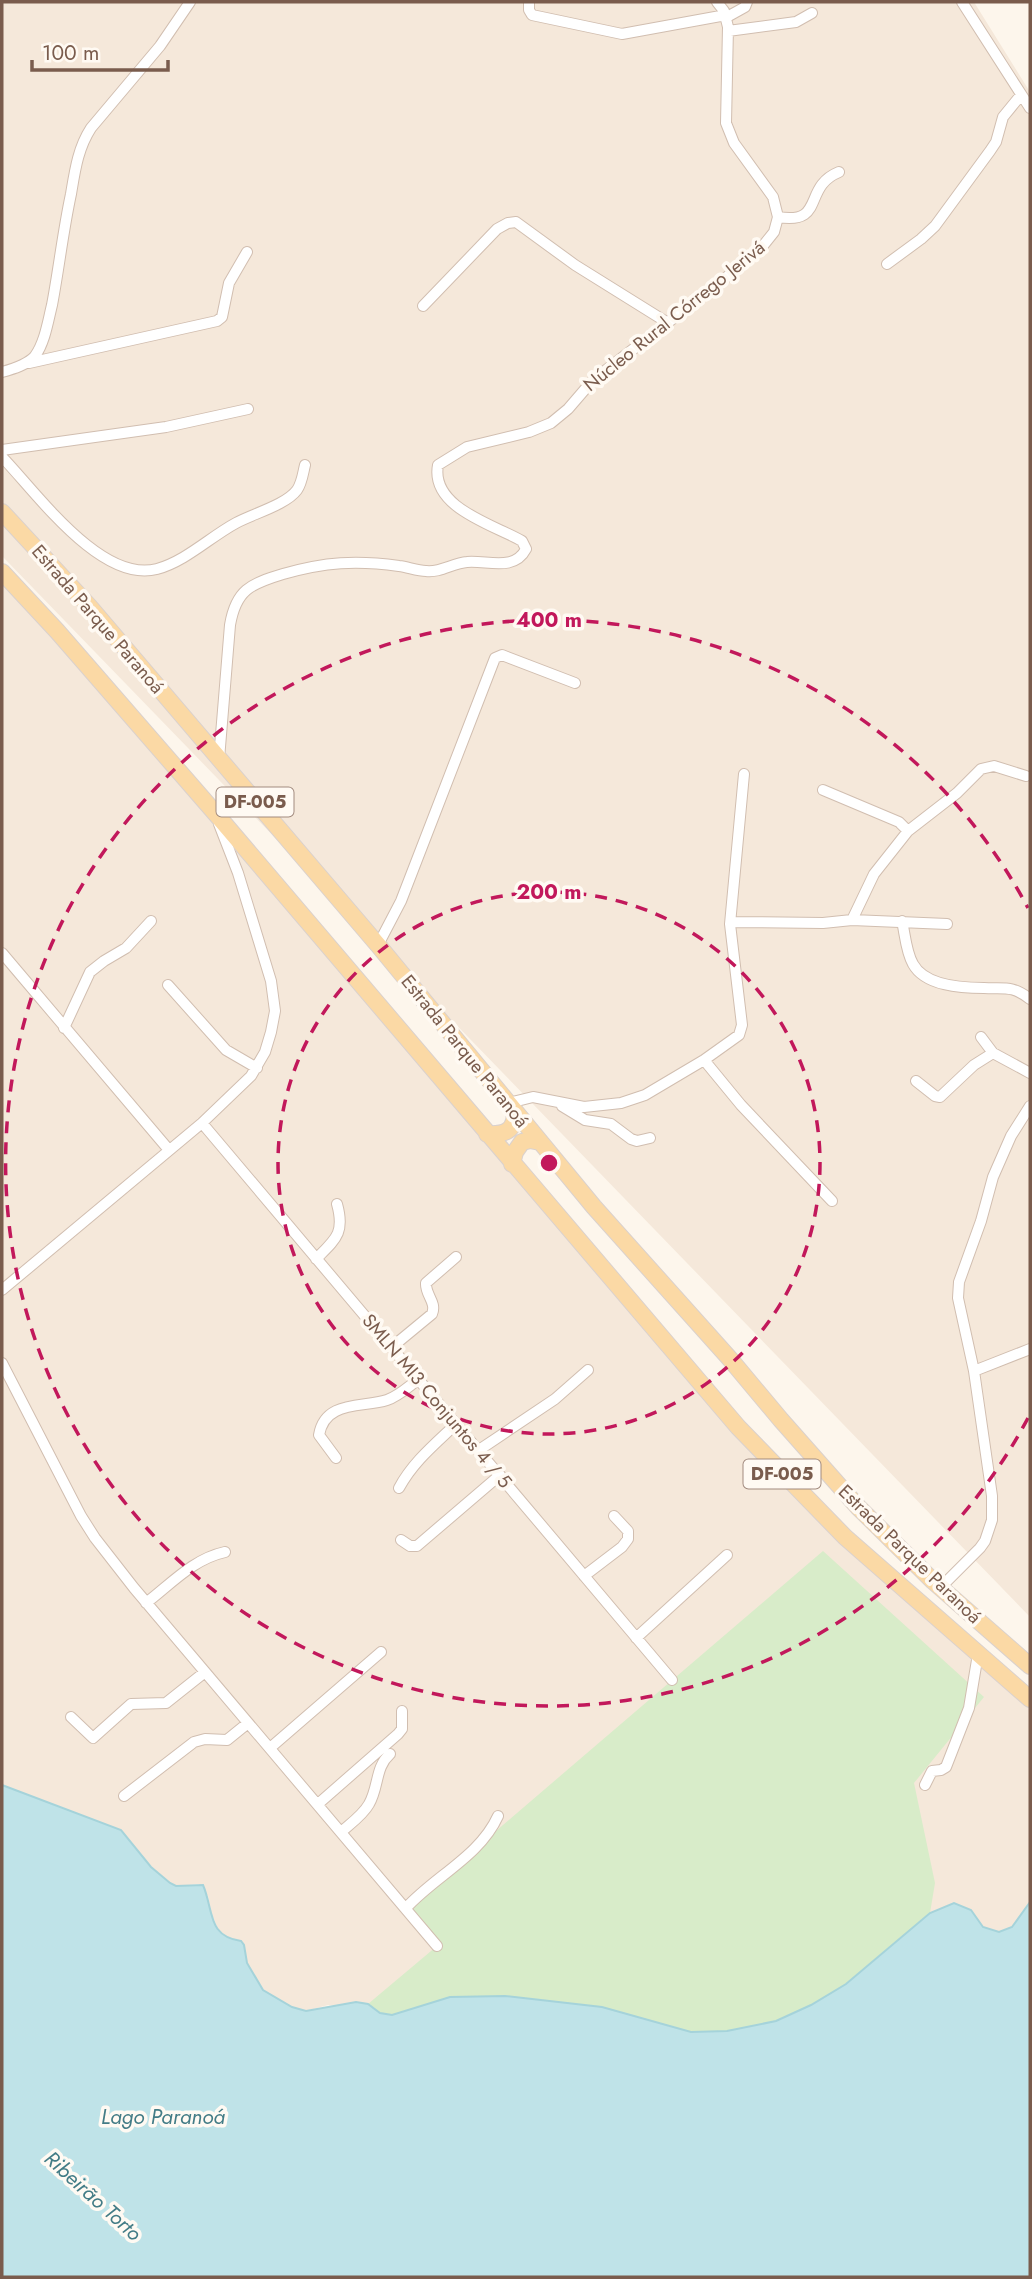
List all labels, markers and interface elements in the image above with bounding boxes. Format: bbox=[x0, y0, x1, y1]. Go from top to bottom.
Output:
scale bar bbox=[32, 28, 168, 72]
text: 100 m bbox=[42, 38, 99, 68]
street label: Núcleo Rural Córrego Jerivá bbox=[577, 234, 771, 398]
street label: Estrada Parque Paranoá bbox=[26, 539, 170, 699]
text: 400 m bbox=[516, 605, 582, 635]
road number: DF-005 bbox=[216, 788, 294, 816]
text: 200 m bbox=[516, 877, 582, 907]
street label: Estrada Parque Paranoá bbox=[395, 969, 535, 1133]
centre of rings bbox=[537, 1151, 561, 1175]
street label: SMLN MI3 Conjuntos 4 / 5 bbox=[356, 1308, 518, 1494]
road number: DF-005 bbox=[744, 1460, 820, 1489]
street label: Estrada Parque Paranoá bbox=[832, 1478, 988, 1630]
water label: Lago Paranoá bbox=[101, 2102, 225, 2132]
water label: Ribeirão Torto bbox=[38, 2144, 148, 2248]

